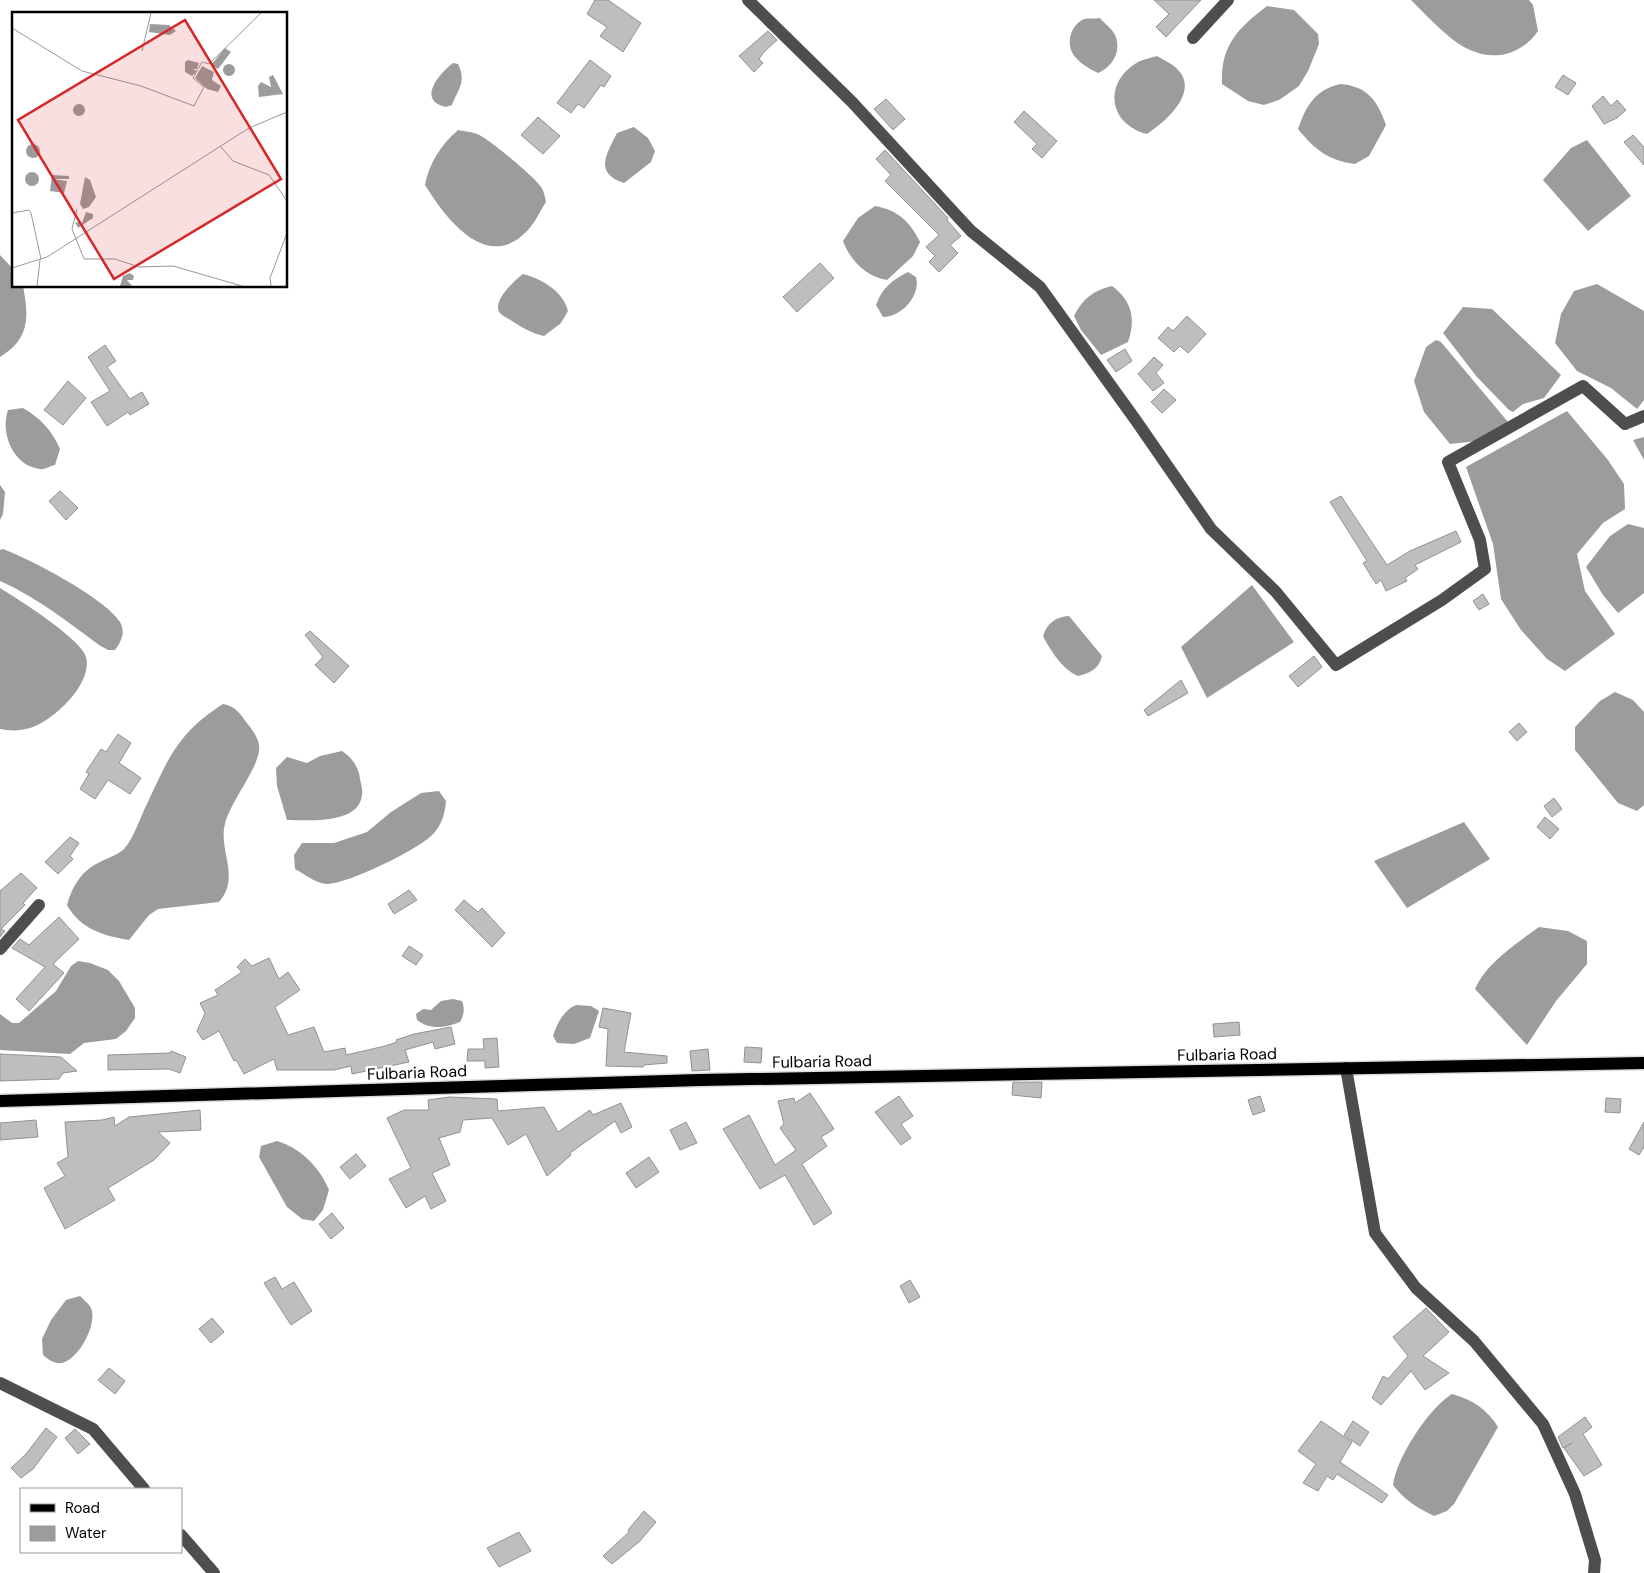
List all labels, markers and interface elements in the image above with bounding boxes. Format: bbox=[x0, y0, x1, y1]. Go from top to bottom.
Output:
inset map bbox=[12, 12, 288, 288]
street label: Fulbaria Road bbox=[1177, 1043, 1277, 1066]
street label: Fulbaria Road bbox=[772, 1050, 872, 1073]
street label: Fulbaria Road bbox=[367, 1060, 467, 1085]
legend bbox=[20, 1488, 182, 1553]
text: Road bbox=[65, 1498, 100, 1518]
text: Water bbox=[65, 1523, 107, 1543]

